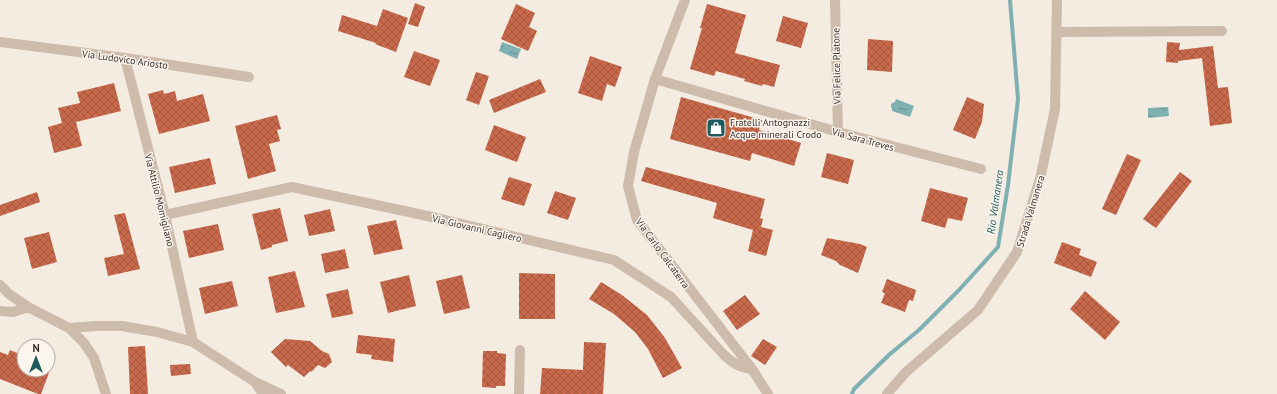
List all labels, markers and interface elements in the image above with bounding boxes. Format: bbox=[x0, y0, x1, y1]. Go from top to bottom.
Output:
street label: Via Felice Platone bbox=[829, 28, 844, 105]
street label: Via Ludovico Ariosto bbox=[80, 47, 169, 72]
place label: Fratelli Antognazzi Acque minerali Crodo bbox=[730, 116, 822, 141]
shop icon: Fratelli Antognazzi Acque minerali Crodo bbox=[705, 117, 727, 139]
street label: Via Sara Treves bbox=[829, 125, 895, 154]
street label: Via Attilio Momigliano bbox=[141, 151, 177, 248]
water label: Rio Valmanera bbox=[984, 168, 1007, 235]
street label: Strada Valmanera bbox=[1013, 173, 1048, 249]
street label: Via Giovanni Cagliero bbox=[430, 212, 523, 245]
street label: Via Carlo Calcaterra bbox=[632, 215, 693, 291]
north arrow bbox=[16, 338, 56, 378]
text: N bbox=[32, 341, 40, 355]

